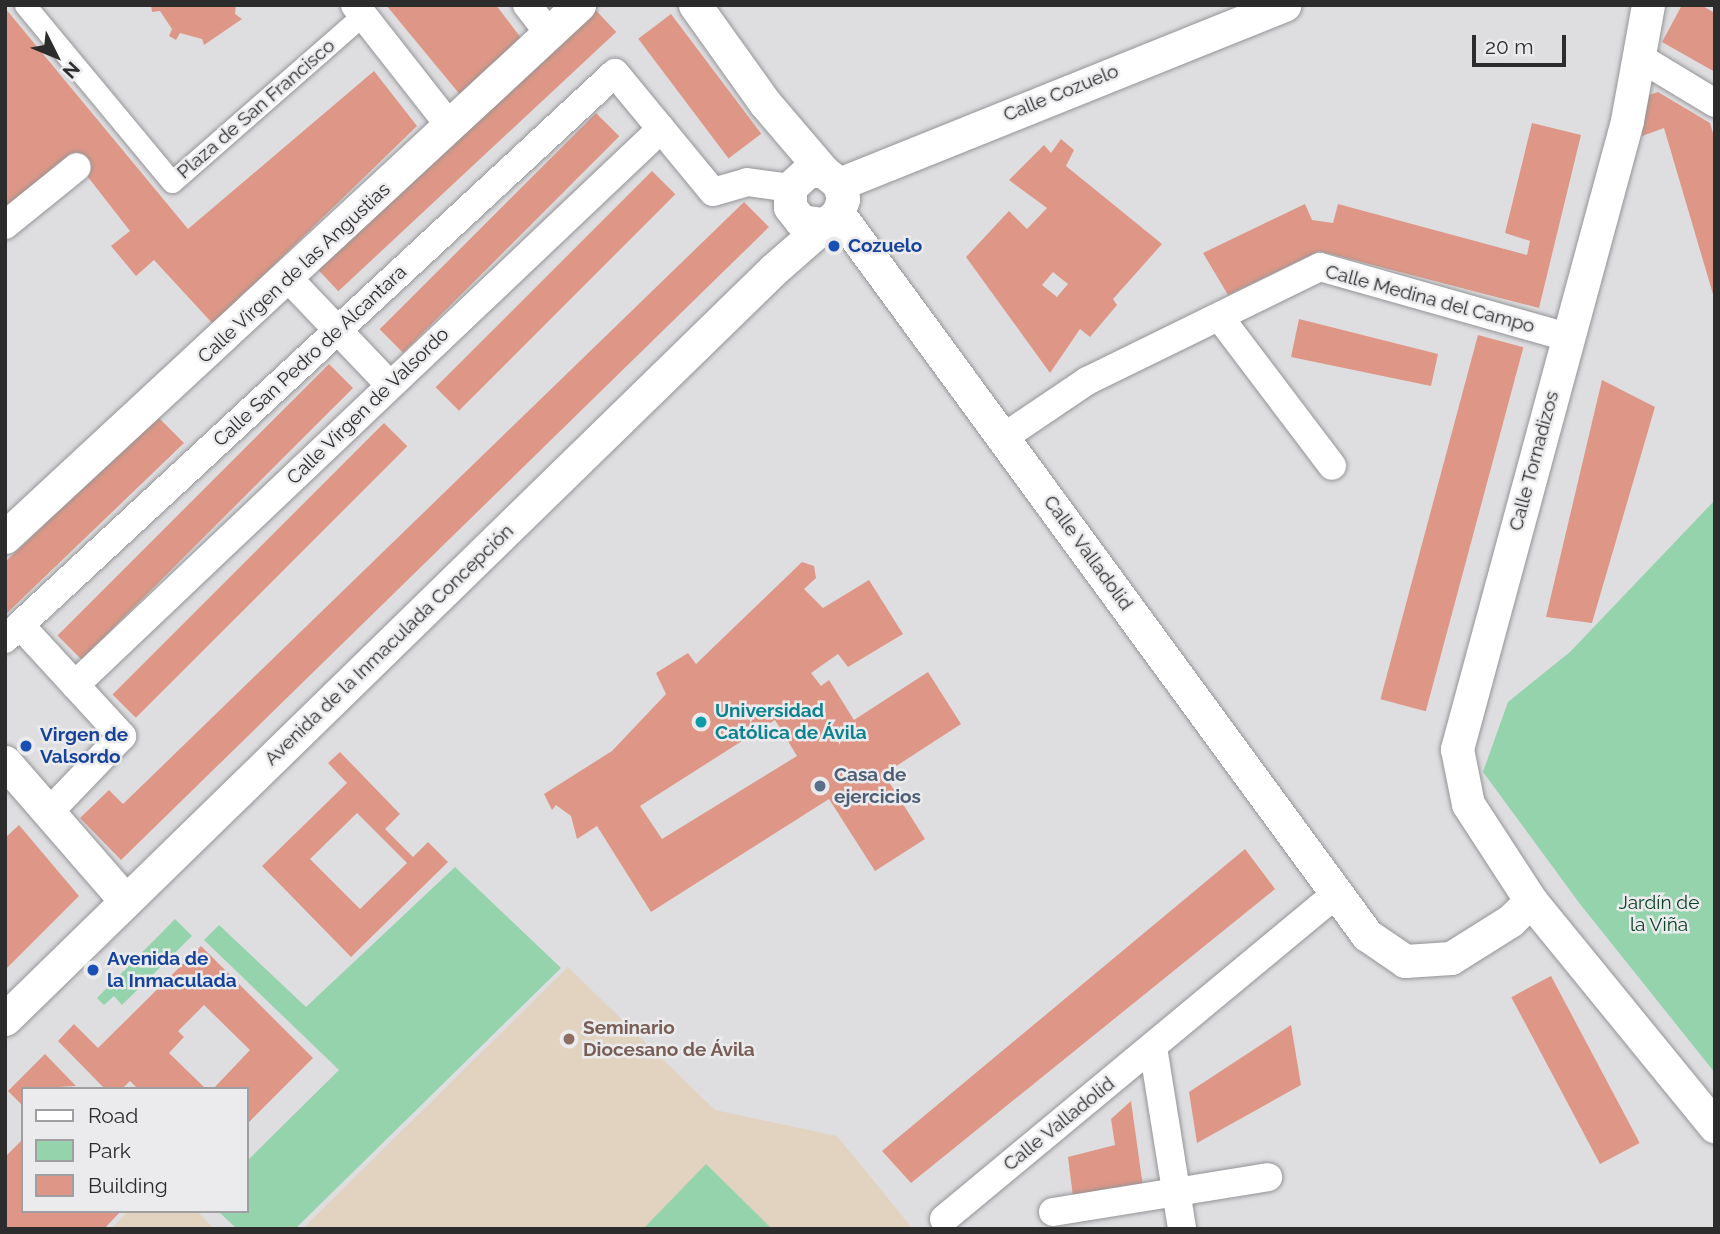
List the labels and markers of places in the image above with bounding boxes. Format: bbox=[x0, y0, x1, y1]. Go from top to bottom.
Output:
place label: Cozuelo bbox=[848, 235, 922, 257]
marker: Cozuelo bbox=[826, 238, 842, 254]
place label: Universidad Católica de Ávila bbox=[715, 700, 867, 744]
marker: Universidad Católica de Ávila bbox=[693, 714, 709, 730]
place label: Virgen de Valsordo bbox=[40, 724, 128, 768]
marker: Virgen de Valsordo bbox=[18, 738, 34, 754]
place label: Casa de ejercicios bbox=[834, 764, 921, 808]
marker: Casa de ejercicios bbox=[812, 778, 828, 794]
place label: Avenida de la Inmaculada bbox=[107, 948, 237, 992]
marker: Avenida de la Inmaculada bbox=[85, 962, 101, 978]
place label: Seminario Diocesano de Ávila bbox=[583, 1017, 755, 1061]
marker: Seminario Diocesano de Ávila bbox=[561, 1031, 577, 1047]

